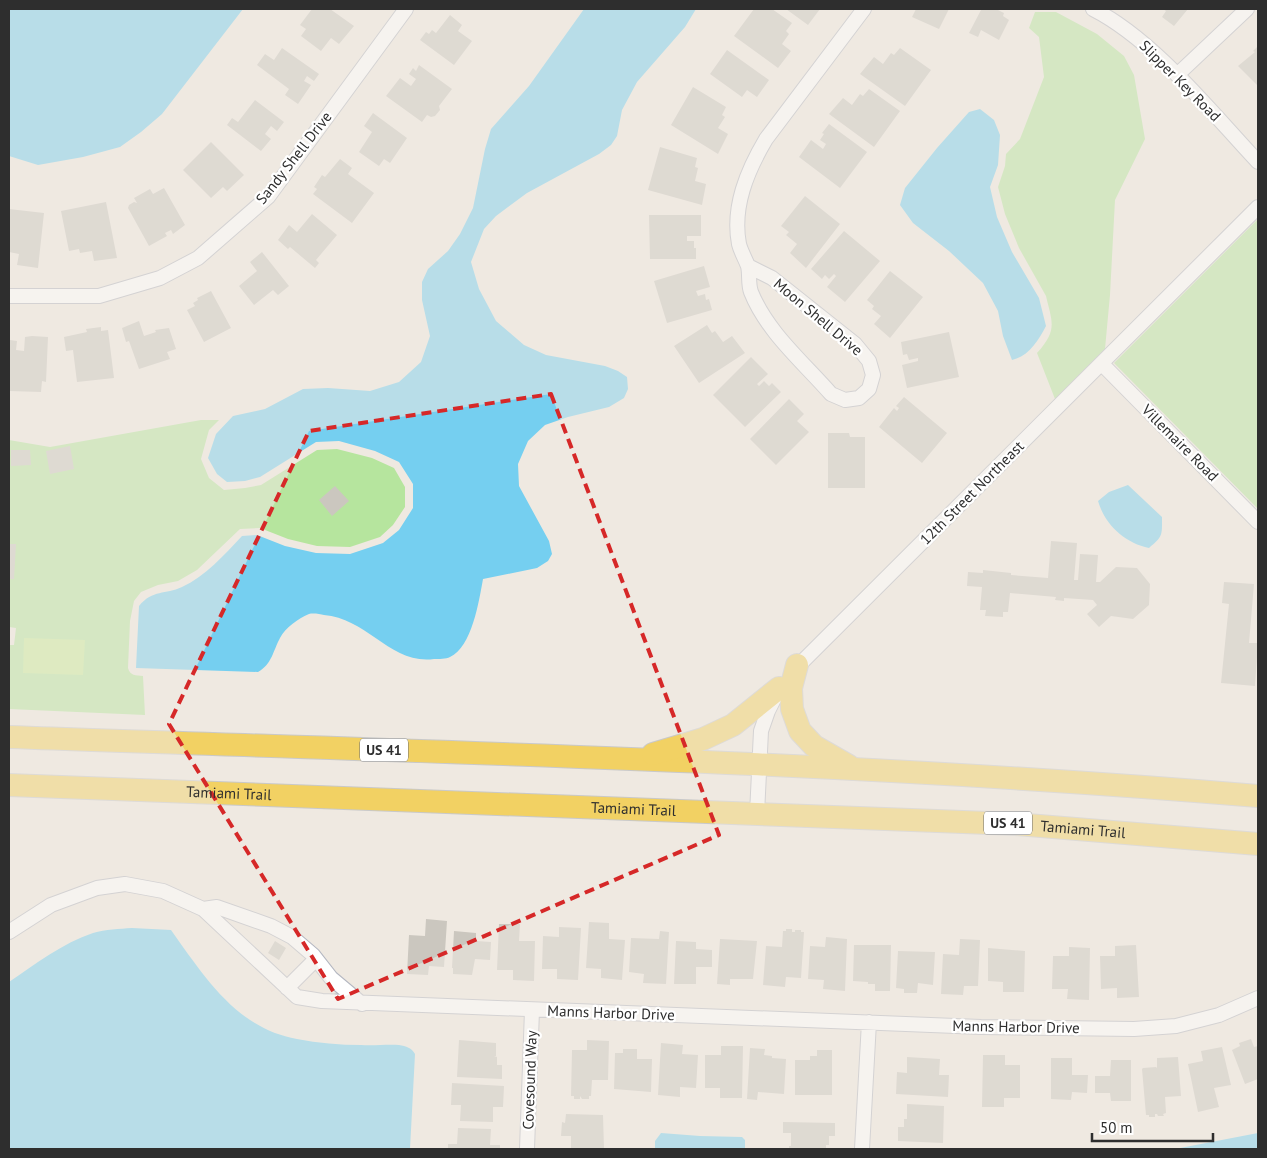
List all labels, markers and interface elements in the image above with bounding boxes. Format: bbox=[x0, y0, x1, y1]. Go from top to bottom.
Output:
street label: Slipper Key Road bbox=[1136, 36, 1225, 125]
street label: Sandy Shell Drive bbox=[252, 108, 336, 208]
street label: Moon Shell Drive bbox=[770, 274, 867, 359]
street label: Villemaire Road bbox=[1137, 399, 1223, 485]
street label: 12th Street Northeast bbox=[916, 437, 1028, 549]
road number: US 41 bbox=[360, 738, 408, 762]
street label: Tamiami Trail bbox=[186, 782, 273, 804]
street label: Tamiami Trail bbox=[591, 798, 677, 820]
road number: US 41 bbox=[984, 811, 1032, 834]
street label: Tamiami Trail bbox=[1040, 816, 1127, 842]
street label: Manns Harbor Drive bbox=[547, 1001, 675, 1024]
street label: Manns Harbor Drive bbox=[952, 1016, 1080, 1037]
street label: Covesound Way bbox=[518, 1030, 541, 1130]
scale bar bbox=[1092, 1110, 1213, 1142]
text: 50 m bbox=[1100, 1118, 1133, 1137]

